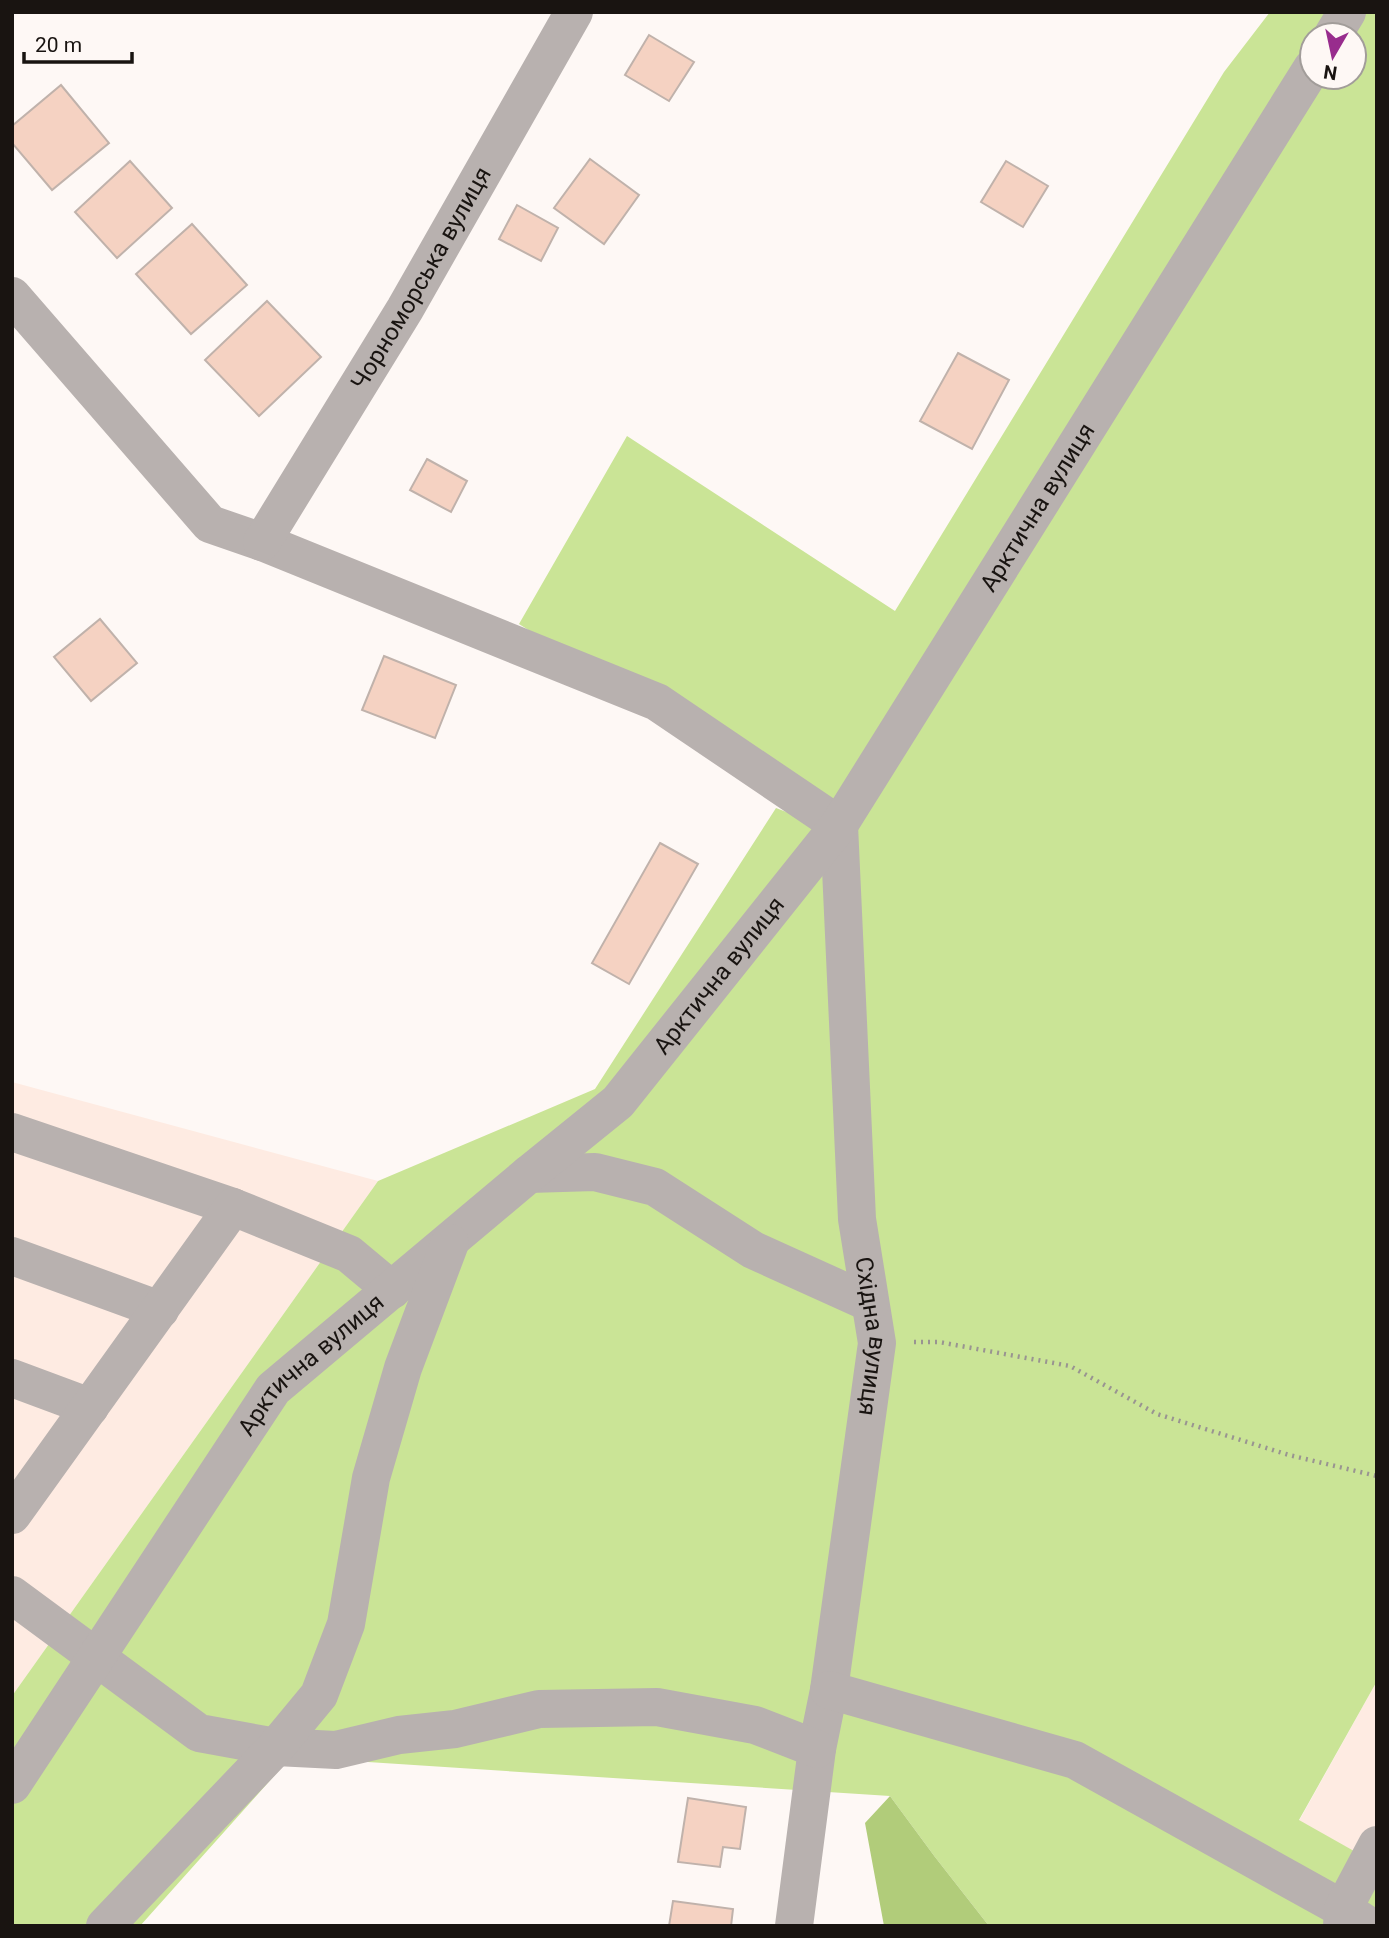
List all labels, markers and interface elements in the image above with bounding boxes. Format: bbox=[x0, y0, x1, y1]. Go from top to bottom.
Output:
scale bar bbox=[24, 21, 133, 65]
north arrow bbox=[1298, 21, 1368, 91]
text: 20 m bbox=[35, 33, 82, 57]
text: N bbox=[1322, 60, 1339, 85]
street label: Чорноморська вулиця bbox=[345, 162, 497, 395]
street label: Арктична вулиця bbox=[974, 418, 1101, 597]
street label: Арктична вулиця bbox=[648, 891, 790, 1060]
street label: Східна вулиця bbox=[849, 1255, 892, 1418]
street label: Арктична вулиця bbox=[232, 1288, 389, 1441]

